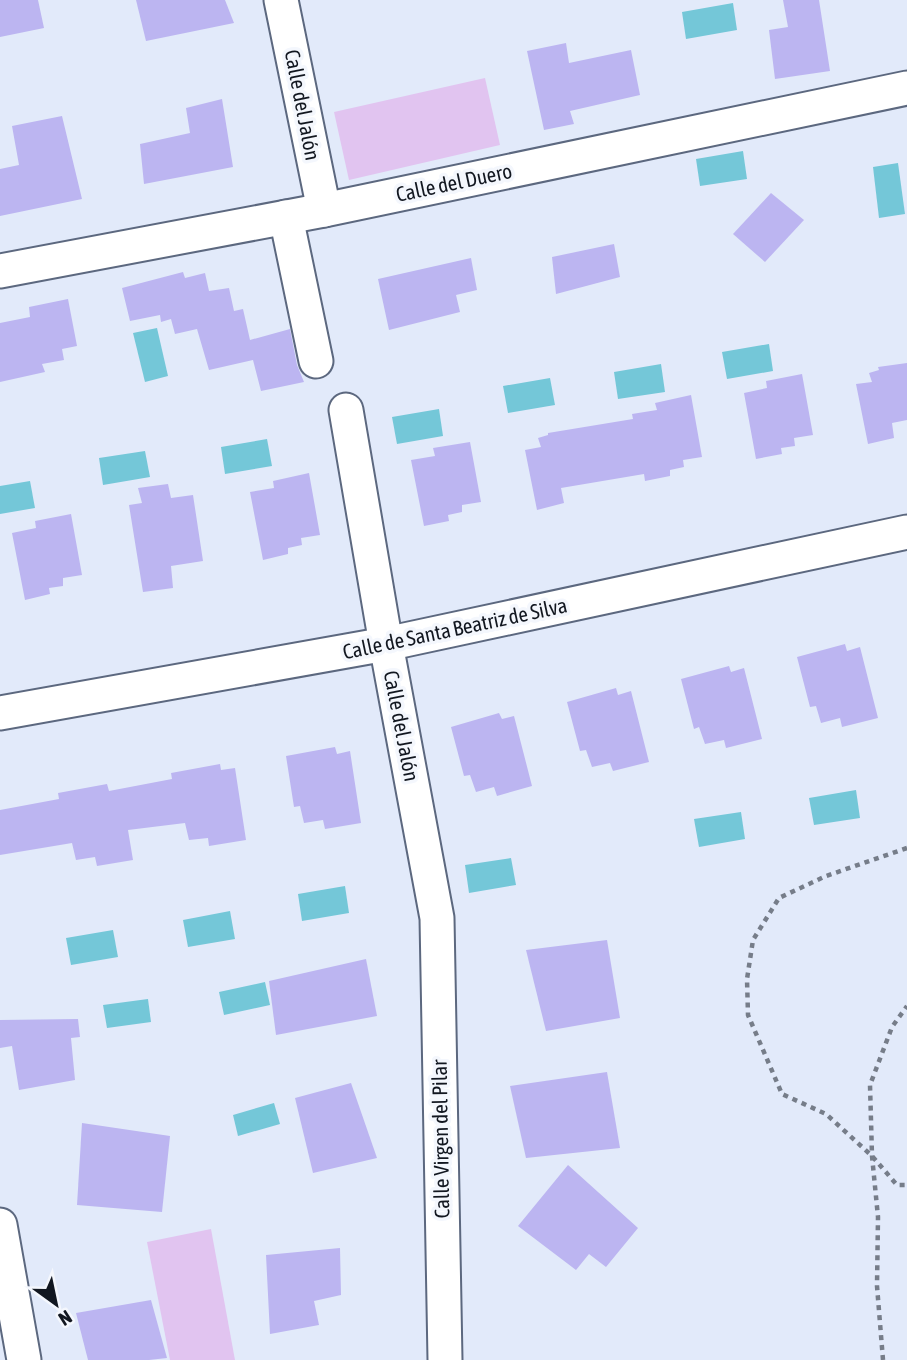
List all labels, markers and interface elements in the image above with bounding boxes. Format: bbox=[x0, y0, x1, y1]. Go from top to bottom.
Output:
street label: Calle del Jalón bbox=[280, 47, 325, 162]
street label: Calle del Duero bbox=[394, 158, 514, 206]
street label: Calle de Santa Beatriz de Silva bbox=[340, 593, 569, 664]
street label: Calle del Jalón bbox=[379, 668, 424, 783]
street label: Calle Virgen del Pilar bbox=[427, 1059, 453, 1219]
north arrow bbox=[21, 1269, 91, 1339]
text: N bbox=[55, 1306, 76, 1331]

